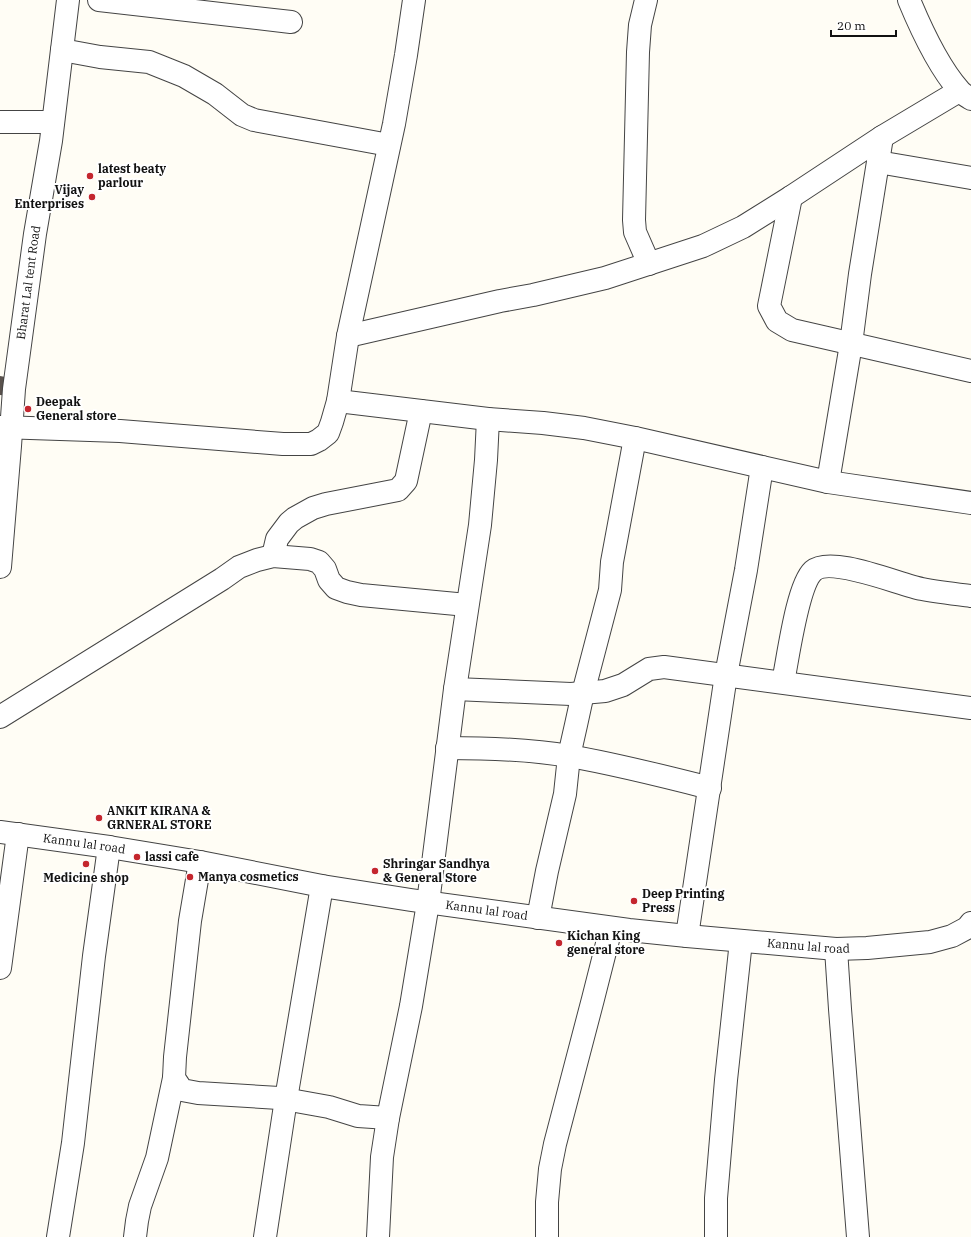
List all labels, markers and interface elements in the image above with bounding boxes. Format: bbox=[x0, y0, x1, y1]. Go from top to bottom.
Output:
scale bar bbox=[831, 12, 896, 38]
text: 20 m bbox=[837, 18, 866, 33]
place label: latest beaty parlour bbox=[98, 161, 166, 190]
marker: latest beaty parlour bbox=[85, 171, 95, 181]
place label: Vijay Enterprises bbox=[14, 182, 84, 211]
marker: Vijay Enterprises bbox=[87, 192, 97, 202]
street label: Bharat Lal tent Road bbox=[13, 224, 43, 340]
place label: Deepak General store bbox=[36, 394, 117, 423]
marker: Deepak General store bbox=[23, 404, 33, 414]
place label: ANKIT KIRANA & GRNERAL STORE bbox=[107, 803, 212, 832]
marker: ANKIT KIRANA & GRNERAL STORE bbox=[94, 813, 104, 823]
street label: Kannu lal road bbox=[42, 830, 127, 857]
place label: lassi cafe bbox=[145, 849, 199, 864]
marker: lassi cafe bbox=[132, 852, 142, 862]
place label: Shringar Sandhya & General Store bbox=[383, 856, 490, 885]
marker: Medicine shop bbox=[81, 859, 91, 869]
marker: Shringar Sandhya & General Store bbox=[370, 866, 380, 876]
place label: Manya cosmetics bbox=[198, 869, 299, 884]
place label: Medicine shop bbox=[43, 870, 129, 885]
marker: Manya cosmetics bbox=[185, 872, 195, 882]
place label: Deep Printing Press bbox=[642, 886, 725, 915]
marker: Deep Printing Press bbox=[629, 896, 639, 906]
street label: Kannu lal road bbox=[444, 897, 529, 923]
place label: Kichan King general store bbox=[567, 928, 645, 957]
street label: Kannu lal road bbox=[766, 935, 850, 956]
marker: Kichan King general store bbox=[554, 938, 564, 948]

